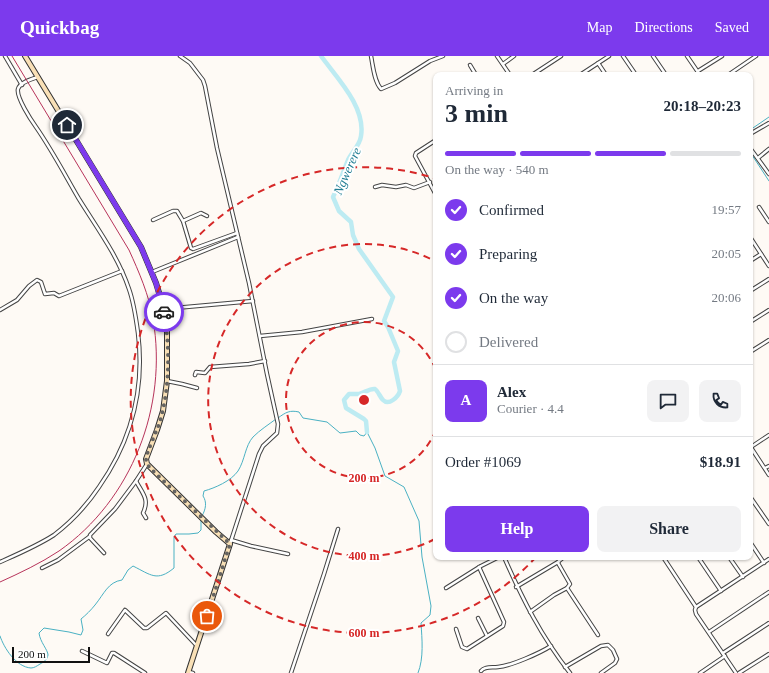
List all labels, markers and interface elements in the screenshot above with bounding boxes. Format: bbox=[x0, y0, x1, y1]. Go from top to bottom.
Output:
text: Quickbag bbox=[20, 17, 99, 38]
text: Map bbox=[587, 20, 612, 35]
text: Directions bbox=[634, 20, 693, 35]
text: Saved bbox=[715, 20, 749, 35]
text: Arriving in bbox=[445, 83, 503, 98]
text: 20:18–20:23 bbox=[664, 98, 741, 114]
text: 3 min bbox=[445, 99, 508, 128]
pin bbox=[50, 108, 84, 142]
icon: home bbox=[56, 114, 78, 136]
water label: Ngwerere bbox=[330, 145, 364, 198]
text: On the way · 540 m bbox=[445, 162, 549, 177]
icon: check bbox=[445, 199, 467, 221]
text: Confirmed bbox=[479, 202, 544, 218]
text: 19:57 bbox=[711, 202, 741, 217]
icon: check bbox=[445, 243, 467, 265]
text: Preparing bbox=[479, 246, 537, 262]
text: 20:05 bbox=[711, 246, 741, 261]
icon: check bbox=[445, 287, 467, 309]
text: On the way bbox=[479, 290, 548, 306]
text: 20:06 bbox=[711, 290, 741, 305]
courier bbox=[144, 292, 184, 332]
icon: car bbox=[153, 301, 175, 323]
text: Delivered bbox=[479, 334, 538, 350]
button: chat bbox=[647, 380, 689, 422]
button: phone bbox=[699, 380, 741, 422]
text: Alex bbox=[497, 384, 526, 400]
text: A bbox=[461, 392, 471, 408]
centre of rings bbox=[357, 393, 371, 407]
text: Courier · 4.4 bbox=[497, 401, 564, 416]
text: Order #1069 bbox=[445, 454, 521, 470]
text: $18.91 bbox=[700, 454, 741, 470]
text: 200 m bbox=[349, 471, 380, 485]
button: Help bbox=[445, 506, 589, 552]
button: Share bbox=[597, 506, 741, 552]
text: 400 m bbox=[349, 549, 380, 563]
pin bbox=[190, 599, 224, 633]
icon: bag bbox=[196, 605, 218, 627]
text: 600 m bbox=[349, 626, 380, 640]
scale bar bbox=[12, 645, 90, 664]
text: 200 m bbox=[18, 648, 46, 660]

